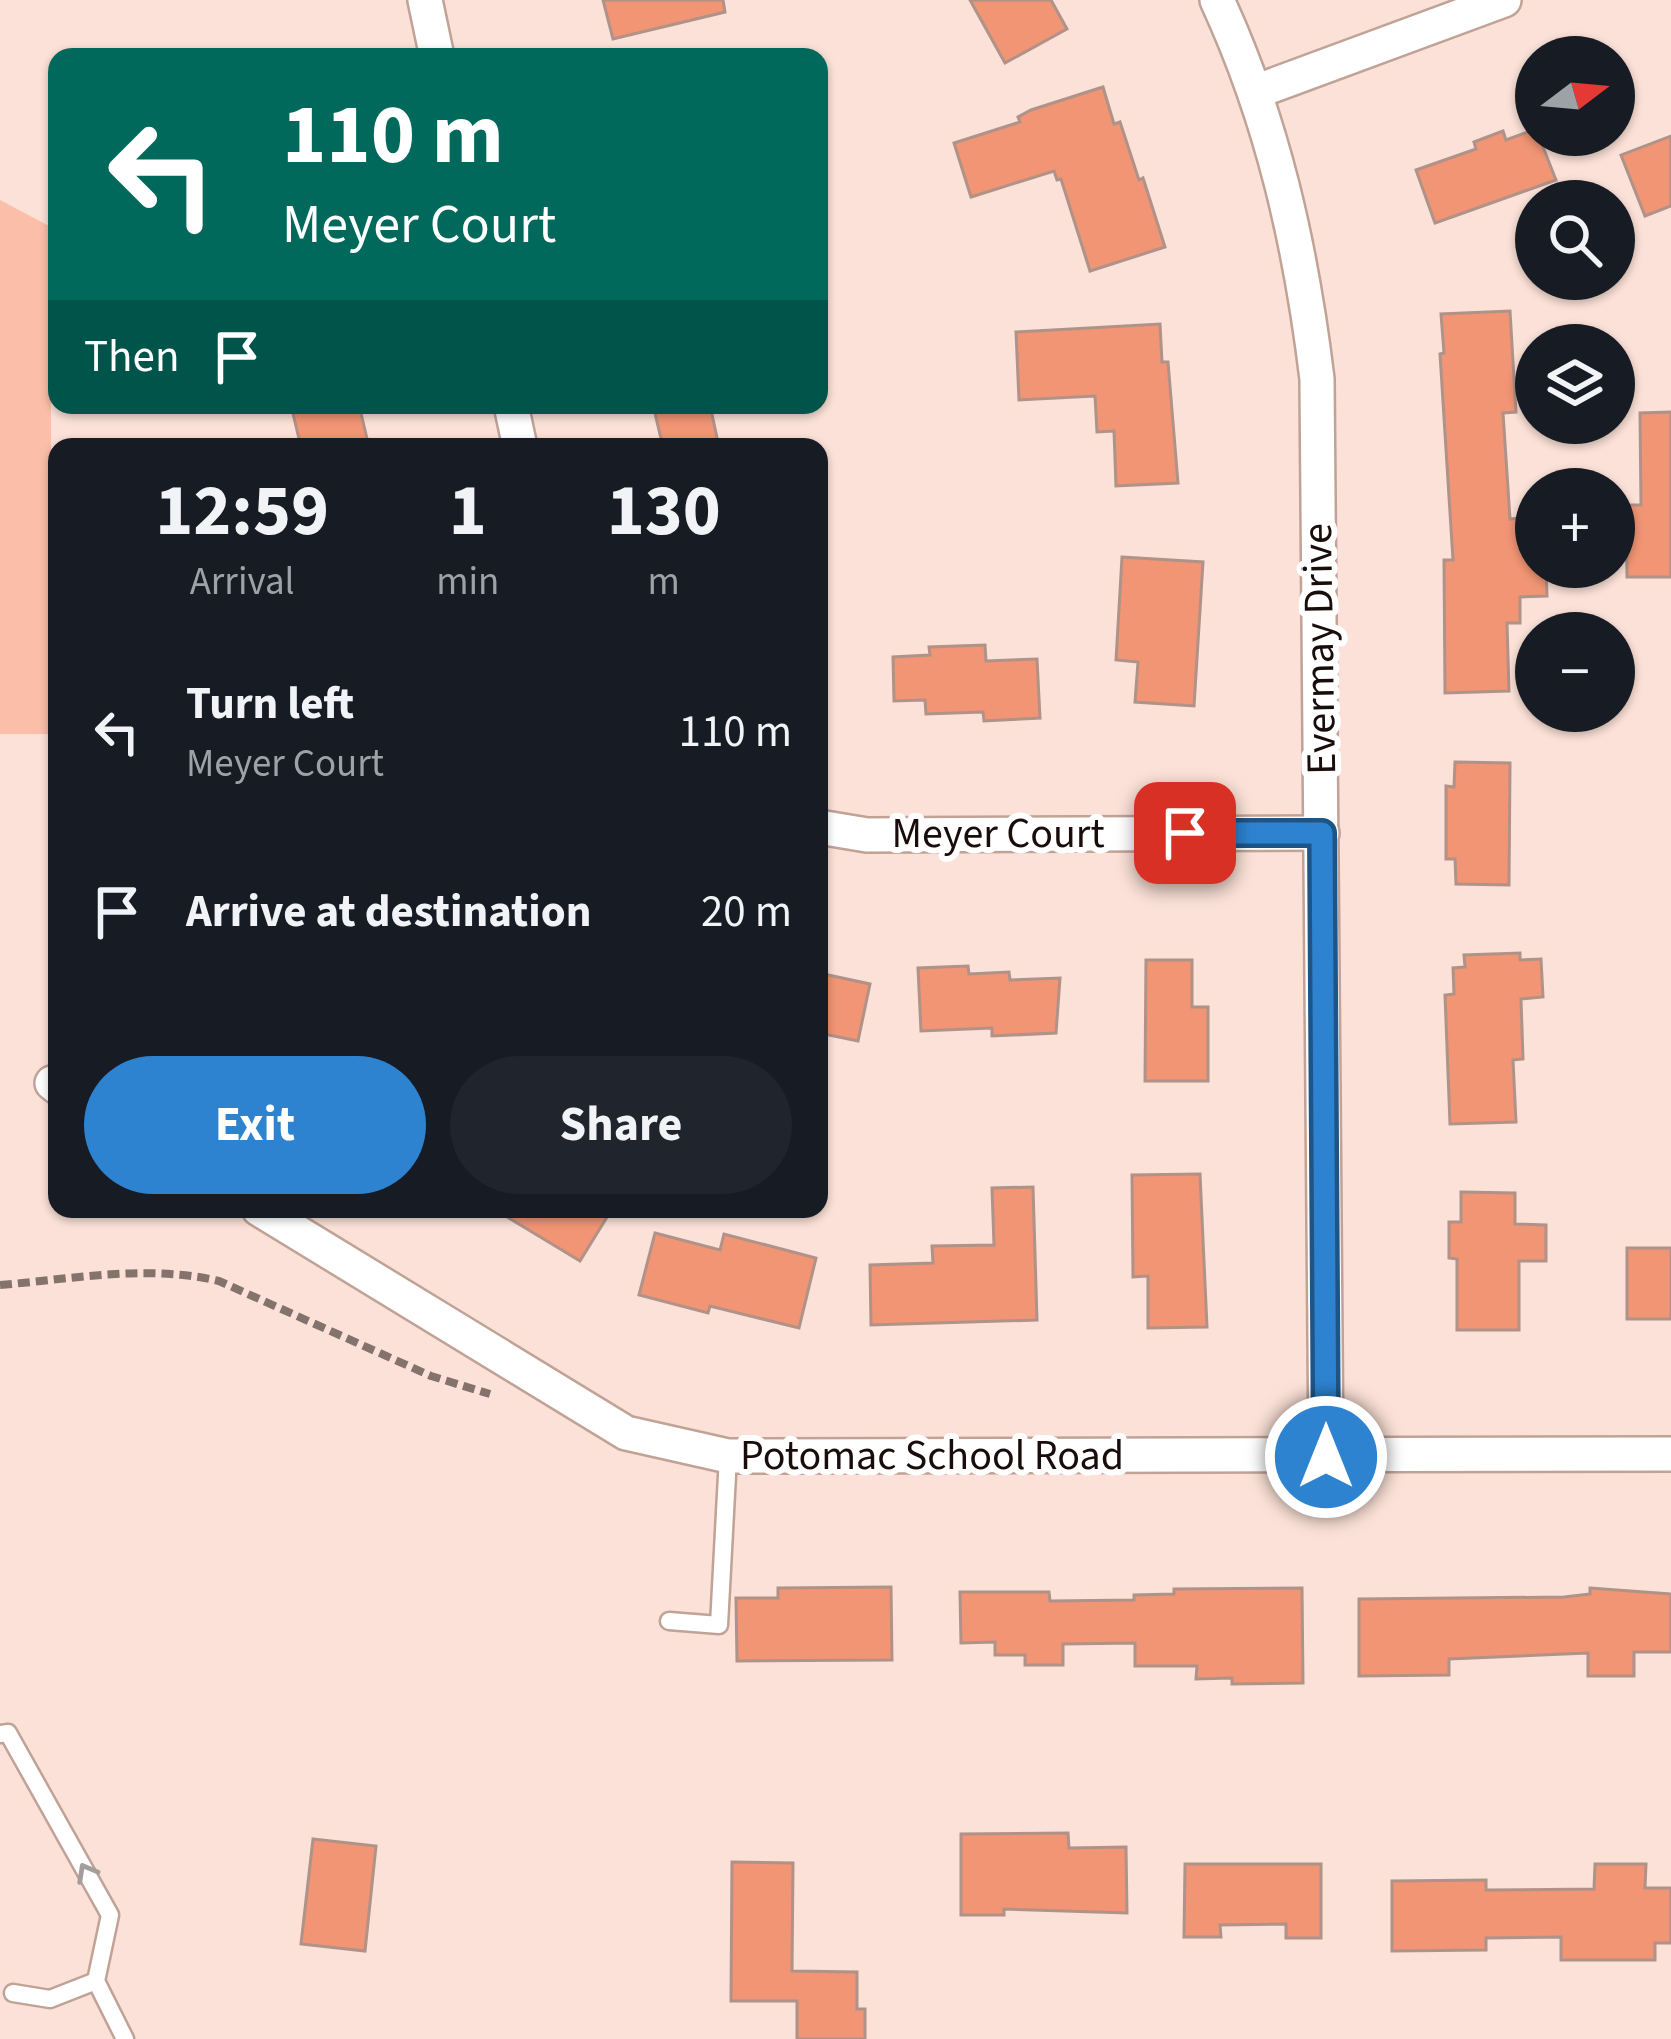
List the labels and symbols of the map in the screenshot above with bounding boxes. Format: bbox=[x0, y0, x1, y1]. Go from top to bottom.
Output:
north arrow bbox=[1515, 36, 1635, 156]
street label: Evermay Drive bbox=[1288, 523, 1352, 775]
pin bbox=[1134, 782, 1236, 884]
street label: Meyer Court bbox=[891, 804, 1105, 864]
position arrow bbox=[1263, 1394, 1389, 1520]
street label: Potomac School Road bbox=[740, 1426, 1124, 1486]
one-way arrow bbox=[77, 1863, 100, 1885]

